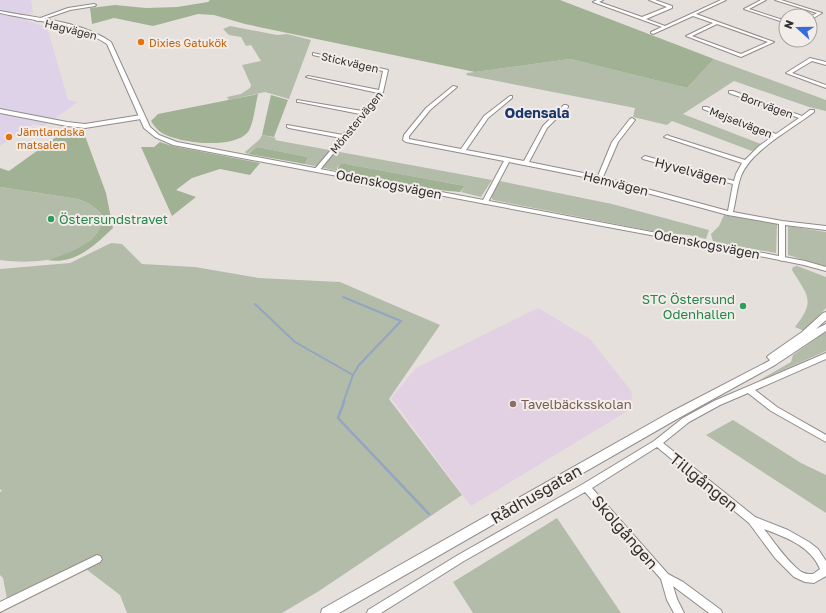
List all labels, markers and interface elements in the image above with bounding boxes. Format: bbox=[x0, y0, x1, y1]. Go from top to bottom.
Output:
north arrow bbox=[778, 8, 818, 48]
street label: Hagvägen bbox=[44, 16, 98, 42]
text: N bbox=[781, 18, 796, 30]
place label: Dixies Gatukök bbox=[149, 36, 227, 49]
marker: Dixies Gatukök bbox=[136, 37, 146, 47]
street label: Stickvägen bbox=[320, 49, 380, 75]
street label: Mönstervägen bbox=[327, 88, 385, 156]
street label: Borrvägen bbox=[739, 89, 795, 121]
district label: Odensala bbox=[505, 104, 569, 121]
street label: Mejselvägen bbox=[708, 104, 774, 140]
place label: Jämtlandska matsalen bbox=[17, 125, 85, 151]
marker: Jämtlandska matsalen bbox=[4, 132, 14, 142]
street label: Hyvelvägen bbox=[653, 154, 729, 188]
street label: Odenskogsvägen bbox=[335, 166, 443, 202]
street label: Hemvägen bbox=[582, 167, 650, 199]
place label: Östersundstravet bbox=[59, 211, 168, 227]
marker: Östersundstravet bbox=[46, 214, 56, 224]
street label: Odenskogsvägen bbox=[653, 226, 761, 262]
place label: STC Östersund Odenhallen bbox=[642, 291, 735, 322]
marker: STC Östersund Odenhallen bbox=[738, 301, 748, 311]
place label: Tavelbäcksskolan bbox=[521, 396, 632, 412]
marker: Tavelbäcksskolan bbox=[508, 399, 518, 409]
street label: Tillgången bbox=[666, 448, 742, 516]
street label: Rådhusgatan bbox=[487, 460, 585, 528]
street label: Skolgången bbox=[588, 491, 662, 573]

